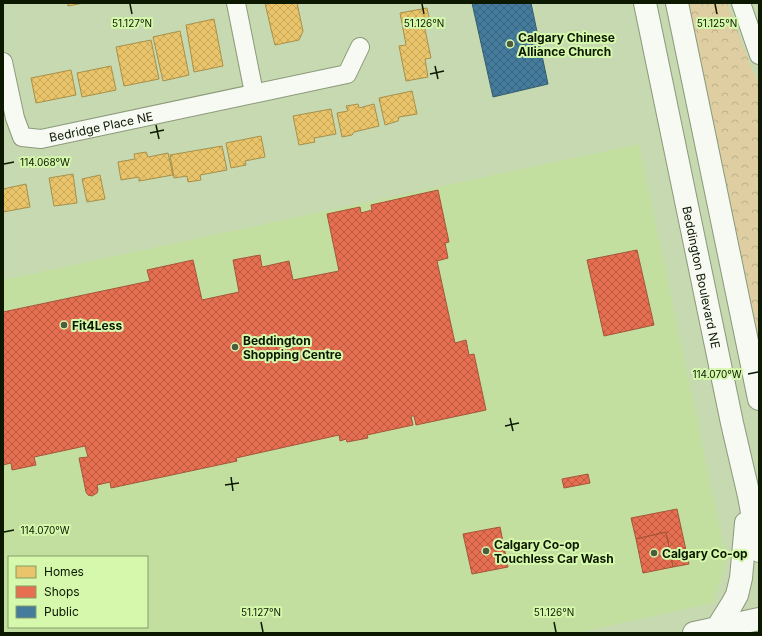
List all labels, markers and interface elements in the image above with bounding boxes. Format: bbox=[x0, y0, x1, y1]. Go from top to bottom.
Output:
text: 51.127°N bbox=[112, 17, 152, 29]
text: 51.126°N bbox=[404, 17, 444, 29]
text: 51.125°N bbox=[697, 17, 737, 29]
place label: Calgary Chinese Alliance Church bbox=[518, 30, 615, 59]
marker: Calgary Chinese Alliance Church bbox=[505, 39, 515, 49]
street label: Bedridge Place NE bbox=[48, 108, 154, 145]
text: 114.068°W bbox=[20, 156, 70, 168]
street label: Beddington Boulevard NE bbox=[680, 205, 724, 350]
place label: Fit4Less bbox=[72, 318, 122, 333]
marker: Fit4Less bbox=[59, 320, 69, 330]
place label: Beddington Shopping Centre bbox=[243, 333, 342, 362]
marker: Beddington Shopping Centre bbox=[230, 342, 240, 352]
text: 114.070°W bbox=[692, 368, 742, 380]
text: 114.070°W bbox=[20, 524, 70, 536]
place label: Calgary Co-op Touchless Car Wash bbox=[494, 537, 614, 566]
marker: Calgary Co-op Touchless Car Wash bbox=[481, 546, 491, 556]
place label: Calgary Co-op bbox=[662, 546, 748, 561]
marker: Calgary Co-op bbox=[649, 548, 659, 558]
legend bbox=[8, 556, 148, 628]
text: Homes bbox=[44, 564, 84, 579]
text: Shops bbox=[44, 584, 80, 599]
text: Public bbox=[44, 604, 79, 619]
text: 51.127°N bbox=[241, 606, 281, 618]
text: 51.126°N bbox=[534, 606, 574, 618]

